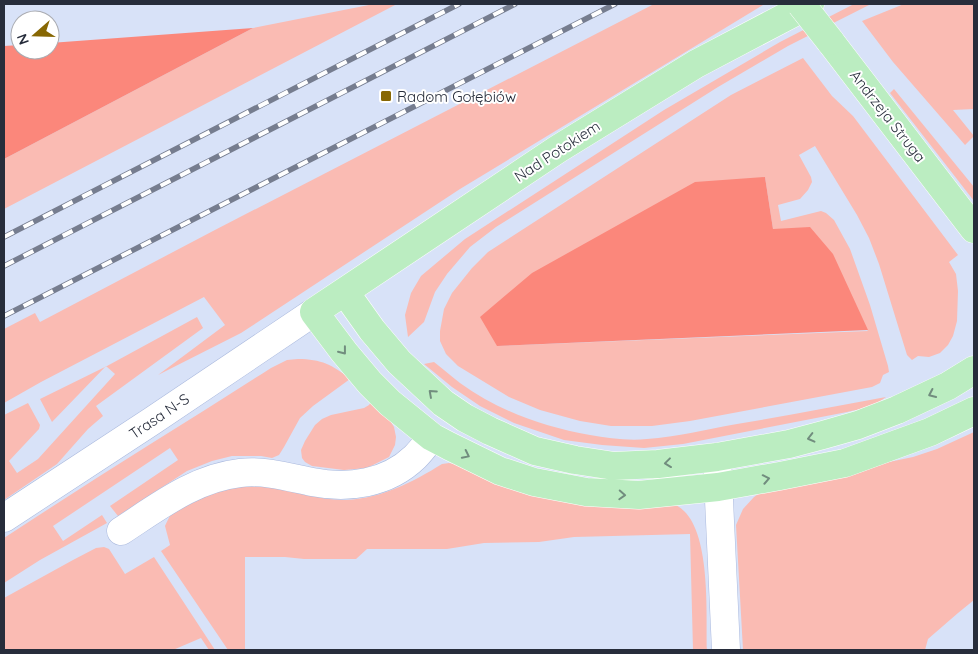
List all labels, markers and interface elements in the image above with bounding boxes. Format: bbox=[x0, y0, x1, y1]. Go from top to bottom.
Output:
north arrow bbox=[10, 10, 60, 60]
text: N bbox=[13, 32, 33, 47]
street label: Andrzeja Struga bbox=[846, 66, 930, 166]
place label: Radom Gołębiów bbox=[397, 87, 516, 106]
marker: Radom Gołębiów bbox=[379, 89, 393, 103]
street label: Nad Potokiem bbox=[511, 116, 603, 186]
one-way arrow bbox=[338, 345, 346, 354]
one-way arrow bbox=[928, 387, 937, 398]
street label: Trasa N-S bbox=[125, 389, 193, 443]
one-way arrow bbox=[429, 390, 438, 399]
one-way arrow bbox=[807, 432, 816, 443]
one-way arrow bbox=[461, 448, 470, 459]
one-way arrow bbox=[664, 457, 672, 468]
one-way arrow bbox=[761, 474, 770, 485]
one-way arrow bbox=[618, 489, 626, 500]

